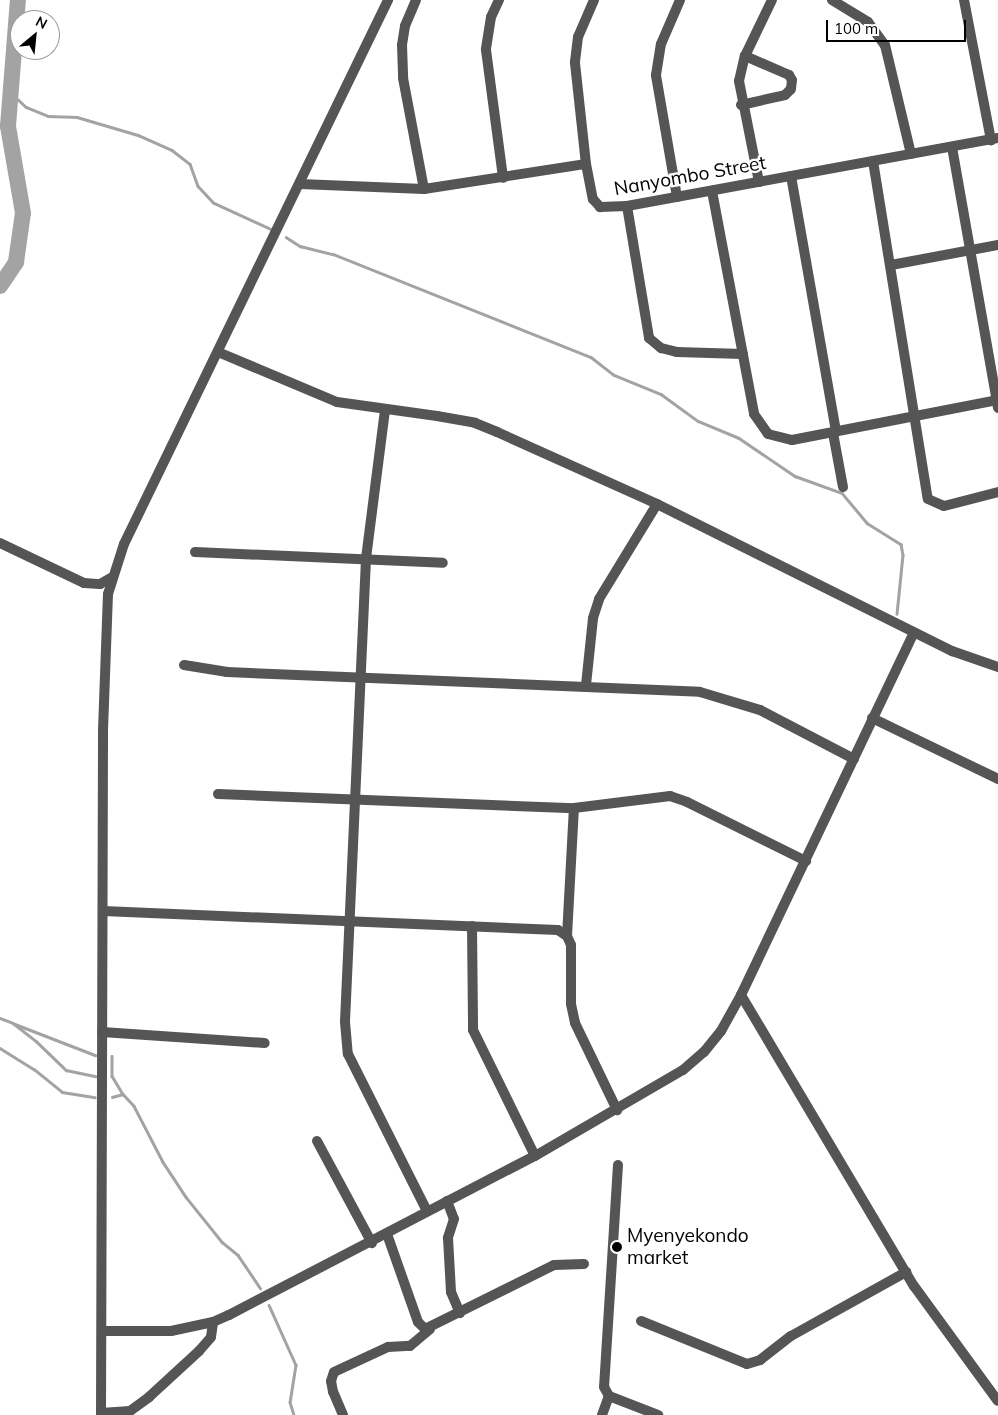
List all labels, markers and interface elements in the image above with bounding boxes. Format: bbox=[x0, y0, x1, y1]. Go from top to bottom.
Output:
north arrow bbox=[10, 10, 60, 60]
scale bar bbox=[828, 10, 968, 42]
text: N bbox=[33, 12, 50, 33]
text: 100 m bbox=[834, 19, 878, 38]
street label: Nanyombo Street bbox=[612, 151, 768, 201]
place label: Myenyekondo market bbox=[627, 1225, 749, 1269]
marker: Myenyekondo market bbox=[611, 1241, 623, 1253]

